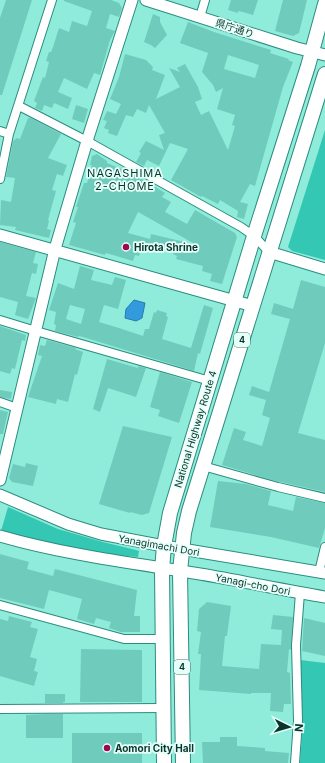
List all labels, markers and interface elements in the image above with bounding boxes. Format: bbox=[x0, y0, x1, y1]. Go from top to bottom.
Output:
street label: 県庁通り bbox=[214, 16, 256, 40]
district label: NAGASHIMA 2-CHOME bbox=[87, 166, 163, 193]
place label: Hirota Shrine bbox=[134, 241, 198, 253]
marker: Hirota Shrine bbox=[121, 242, 131, 252]
road number: 4 bbox=[234, 333, 250, 347]
street label: National Highway Route 4 bbox=[171, 369, 219, 489]
street label: Yanagimachi Dori bbox=[117, 532, 201, 558]
street label: Yanagi-cho Dori bbox=[214, 571, 292, 597]
road number: 4 bbox=[174, 660, 190, 674]
north arrow bbox=[269, 707, 309, 747]
text: N bbox=[292, 723, 306, 733]
place label: Aomori City Hall bbox=[115, 742, 194, 755]
marker: Aomori City Hall bbox=[102, 743, 112, 753]

